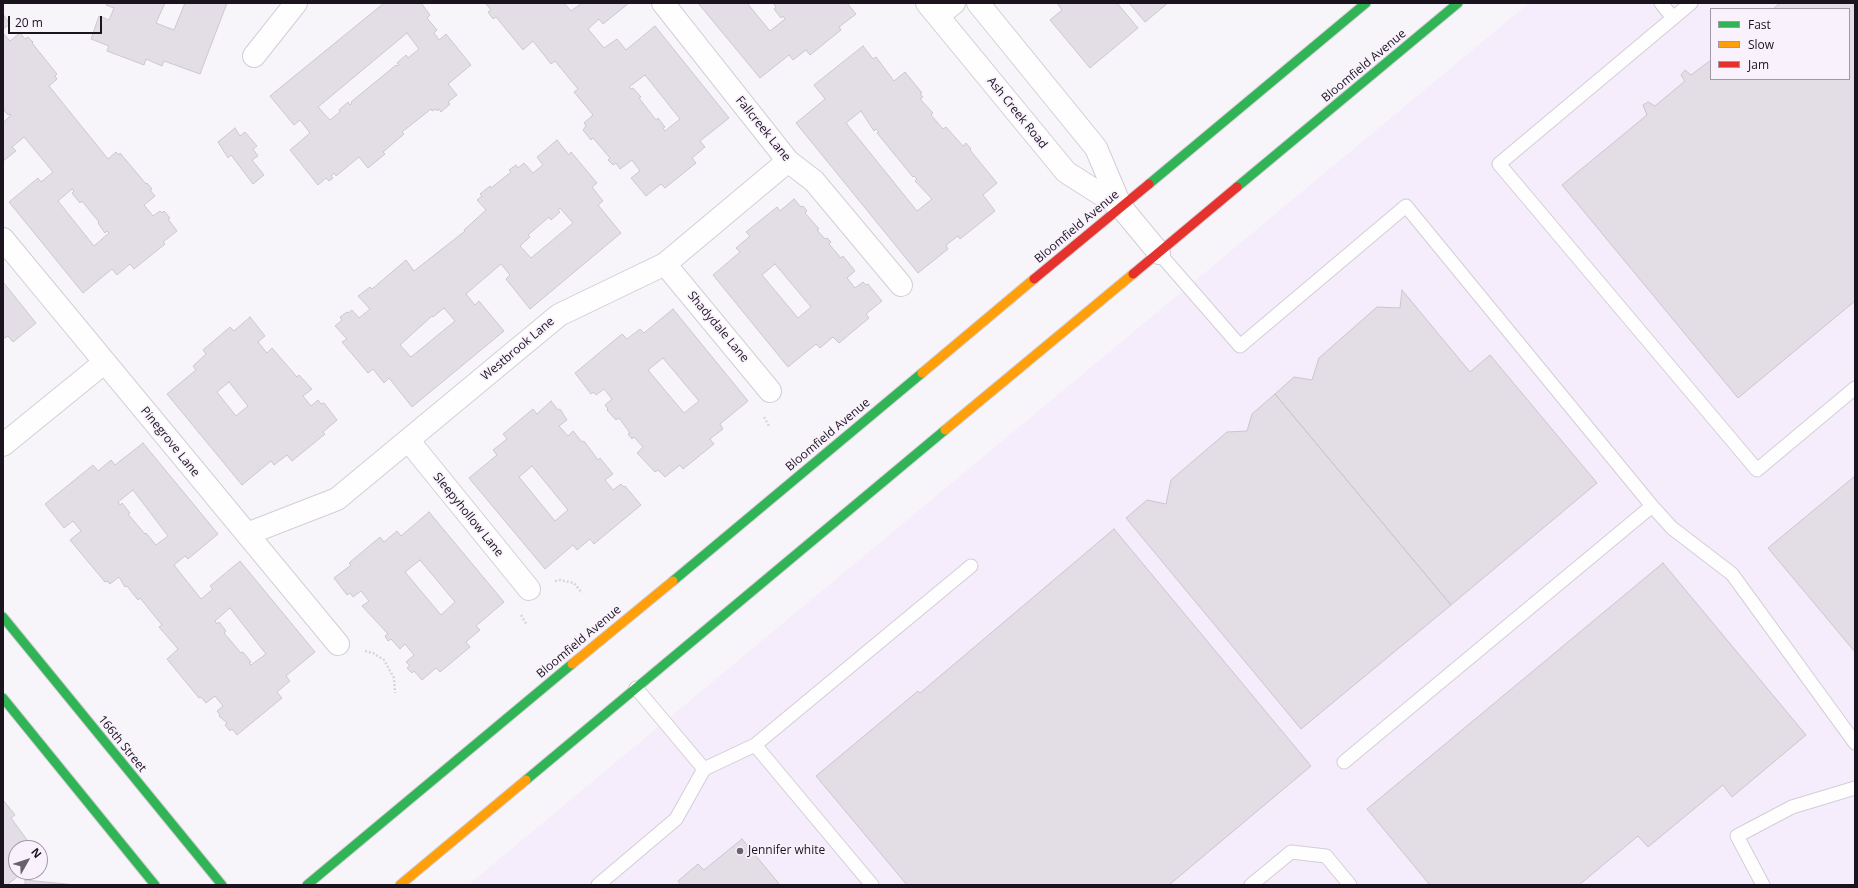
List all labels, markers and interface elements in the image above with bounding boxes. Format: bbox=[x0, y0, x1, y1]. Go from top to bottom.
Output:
scale bar bbox=[10, 8, 104, 34]
legend bbox=[1710, 8, 1850, 80]
text: 20 m bbox=[15, 14, 43, 31]
text: Fast bbox=[1748, 16, 1771, 33]
street label: Bloomfield Avenue bbox=[1319, 27, 1409, 105]
text: Slow bbox=[1748, 36, 1774, 53]
text: Jam bbox=[1748, 56, 1769, 73]
street label: Ash Creek Road bbox=[984, 74, 1050, 152]
street label: Fallcreek Lane bbox=[732, 94, 794, 164]
street label: Bloomfield Avenue bbox=[1032, 188, 1122, 266]
street label: Shadydale Lane bbox=[684, 289, 752, 365]
street label: Westbrook Lane bbox=[479, 314, 557, 384]
street label: Bloomfield Avenue bbox=[783, 396, 873, 474]
street label: Pinegrove Lane bbox=[137, 404, 203, 480]
street label: Sleepyhollow Lane bbox=[430, 470, 506, 560]
street label: Bloomfield Avenue bbox=[534, 603, 624, 681]
street label: 166th Street bbox=[95, 713, 149, 775]
north arrow bbox=[8, 840, 48, 880]
place label: Jennifer white bbox=[748, 844, 825, 858]
text: N bbox=[28, 845, 46, 861]
marker: Jennifer white bbox=[735, 846, 745, 856]

